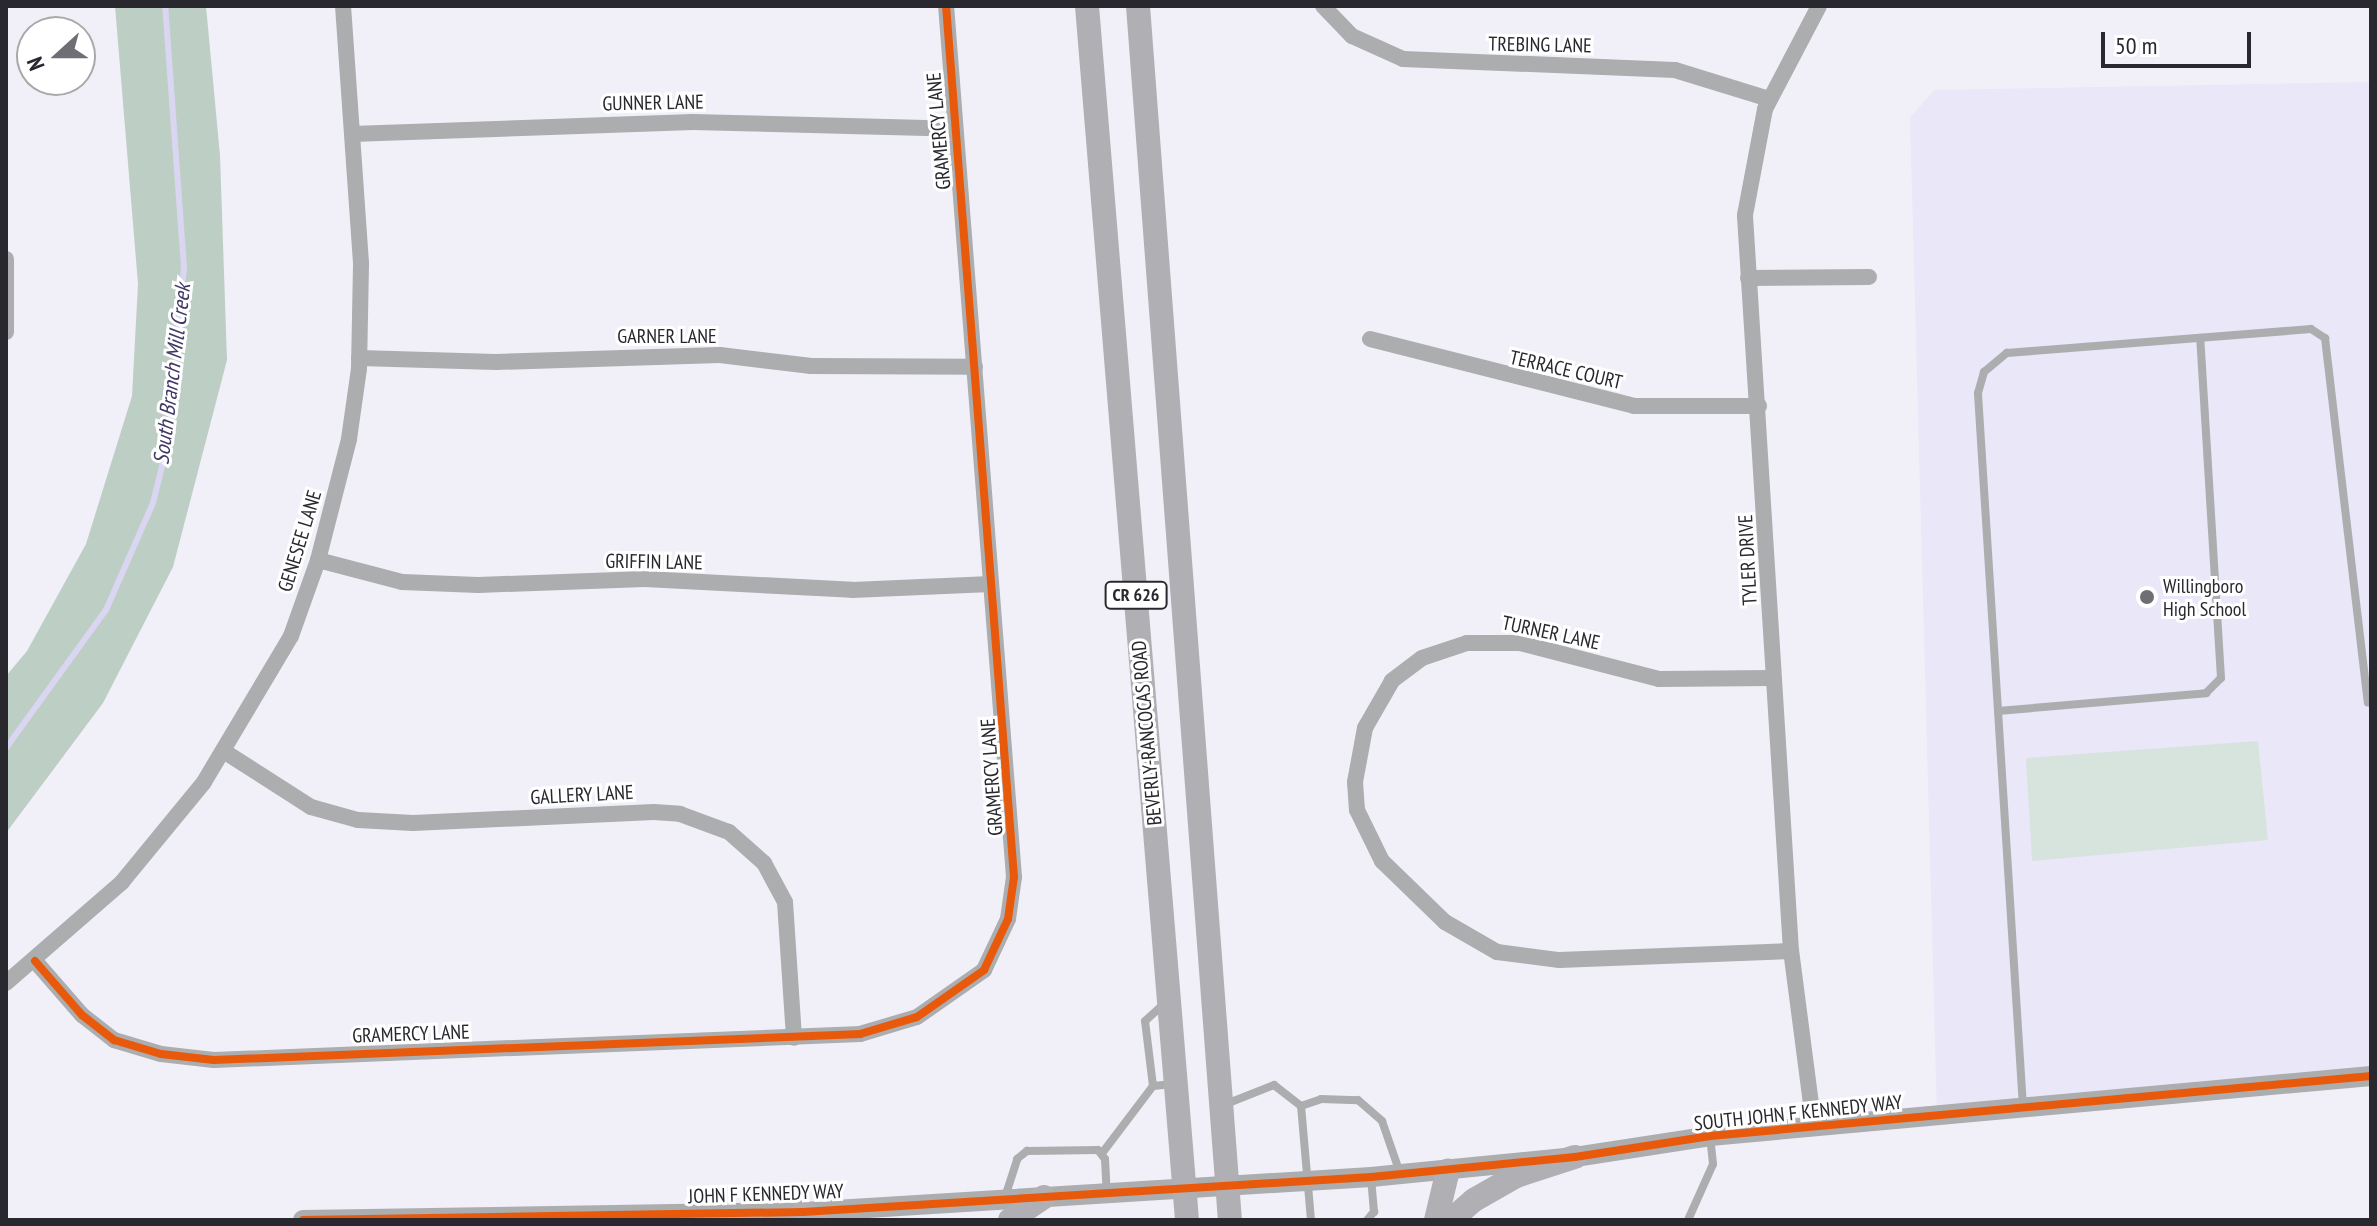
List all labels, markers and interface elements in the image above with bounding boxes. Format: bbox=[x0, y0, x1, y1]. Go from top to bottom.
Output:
north arrow bbox=[16, 16, 96, 96]
scale bar bbox=[2105, 16, 2255, 66]
text: 50 m bbox=[2115, 30, 2157, 61]
street label: TREBING LANE bbox=[1488, 32, 1592, 58]
text: N bbox=[20, 53, 51, 74]
street label: GRAMERCY LANE bbox=[922, 71, 956, 191]
street label: GUNNER LANE bbox=[602, 90, 704, 116]
water label: South Branch Mill Creek bbox=[148, 282, 196, 466]
street label: GARNER LANE bbox=[617, 324, 717, 348]
street label: TERRACE COURT bbox=[1507, 345, 1625, 395]
street label: GENESEE LANE bbox=[273, 487, 327, 595]
street label: TYLER DRIVE bbox=[1734, 514, 1762, 606]
street label: GRIFFIN LANE bbox=[605, 549, 703, 575]
place label: Willingboro High School bbox=[2163, 574, 2246, 621]
road number: CR 626 bbox=[1104, 581, 1168, 609]
marker: Willingboro High School bbox=[2138, 588, 2156, 606]
street label: TURNER LANE bbox=[1500, 611, 1602, 655]
street label: BEVERLY-RANCOCAS ROAD bbox=[1127, 640, 1167, 826]
street label: GRAMERCY LANE bbox=[976, 717, 1008, 837]
street label: GALLERY LANE bbox=[530, 780, 634, 810]
street label: GRAMERCY LANE bbox=[352, 1020, 470, 1048]
street label: SOUTH JOHN F KENNEDY WAY bbox=[1692, 1090, 1904, 1136]
street label: JOHN F KENNEDY WAY bbox=[688, 1179, 844, 1209]

